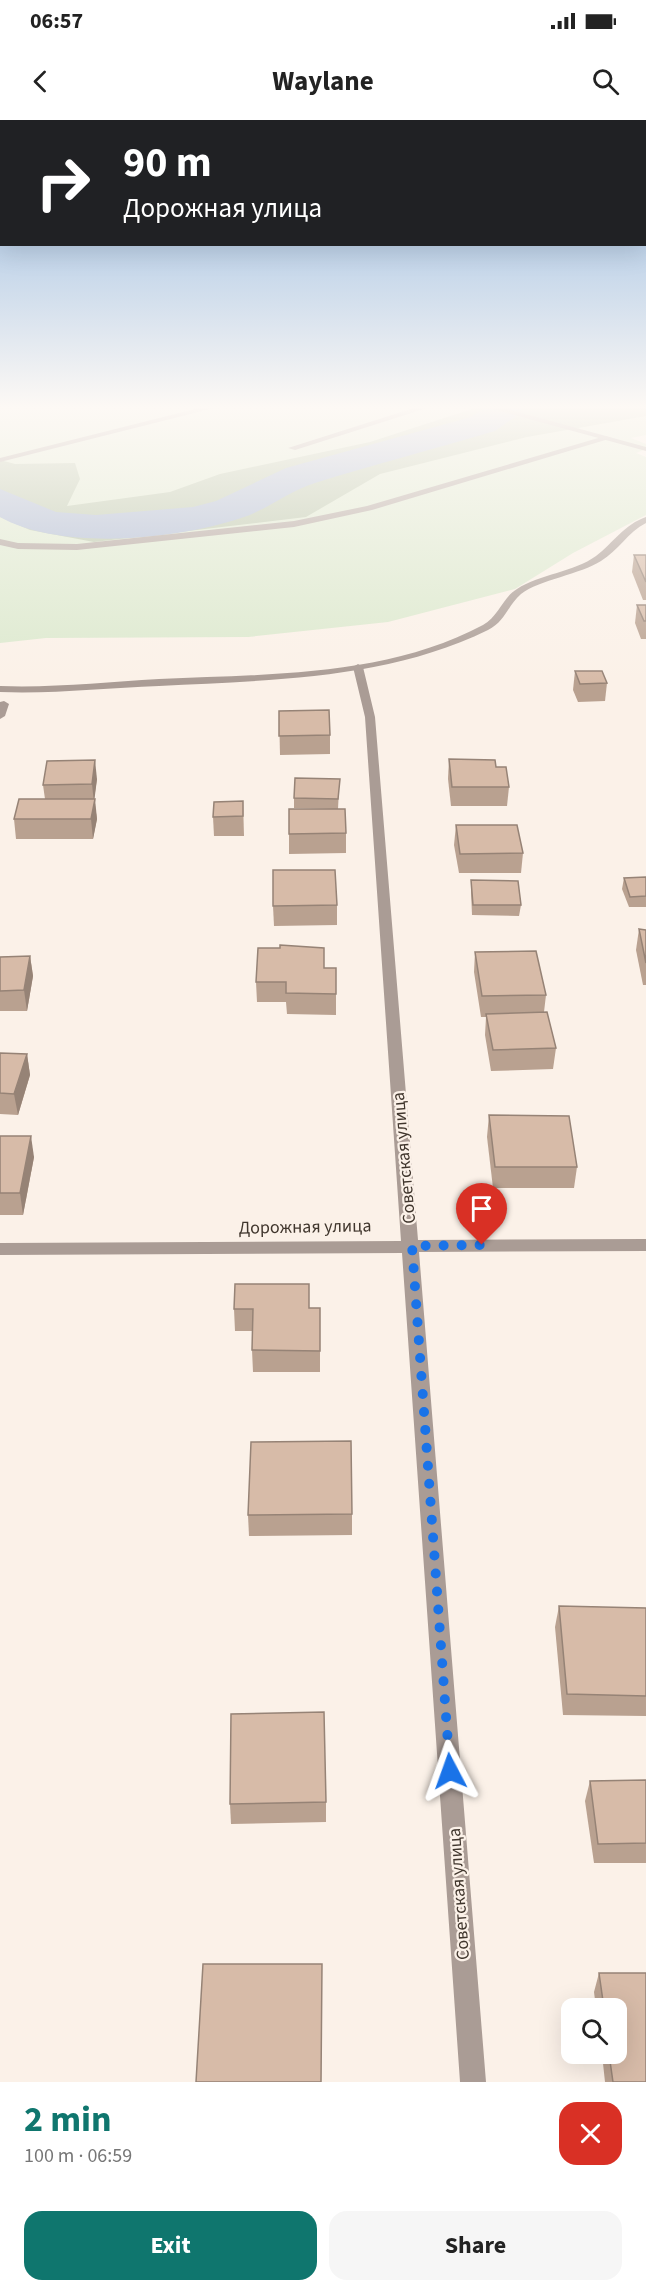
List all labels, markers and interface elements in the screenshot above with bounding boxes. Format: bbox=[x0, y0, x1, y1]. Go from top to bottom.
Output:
text: 06:57 bbox=[30, 5, 83, 37]
text: Waylane bbox=[272, 62, 374, 101]
icon: back bbox=[24, 65, 57, 98]
icon: search bbox=[589, 65, 622, 98]
text: 90 m bbox=[123, 133, 212, 193]
icon: right bbox=[24, 144, 102, 222]
text: Дорожная улица bbox=[123, 189, 322, 228]
street label: Советская улица bbox=[386, 1091, 422, 1225]
pin bbox=[456, 1183, 507, 1245]
icon: arrive bbox=[465, 1192, 498, 1225]
street label: Дорожная улица bbox=[238, 1213, 372, 1241]
position arrow bbox=[418, 1739, 482, 1803]
street label: Советская улица bbox=[442, 1827, 476, 1961]
map controls bbox=[561, 1998, 627, 2064]
button: search bbox=[561, 1998, 627, 2064]
text: 2 min bbox=[24, 2094, 112, 2145]
button: close bbox=[559, 2102, 622, 2165]
text: 100 m · 06:59 bbox=[24, 2142, 132, 2170]
button: Exit bbox=[24, 2211, 317, 2280]
button: Share bbox=[329, 2211, 622, 2280]

